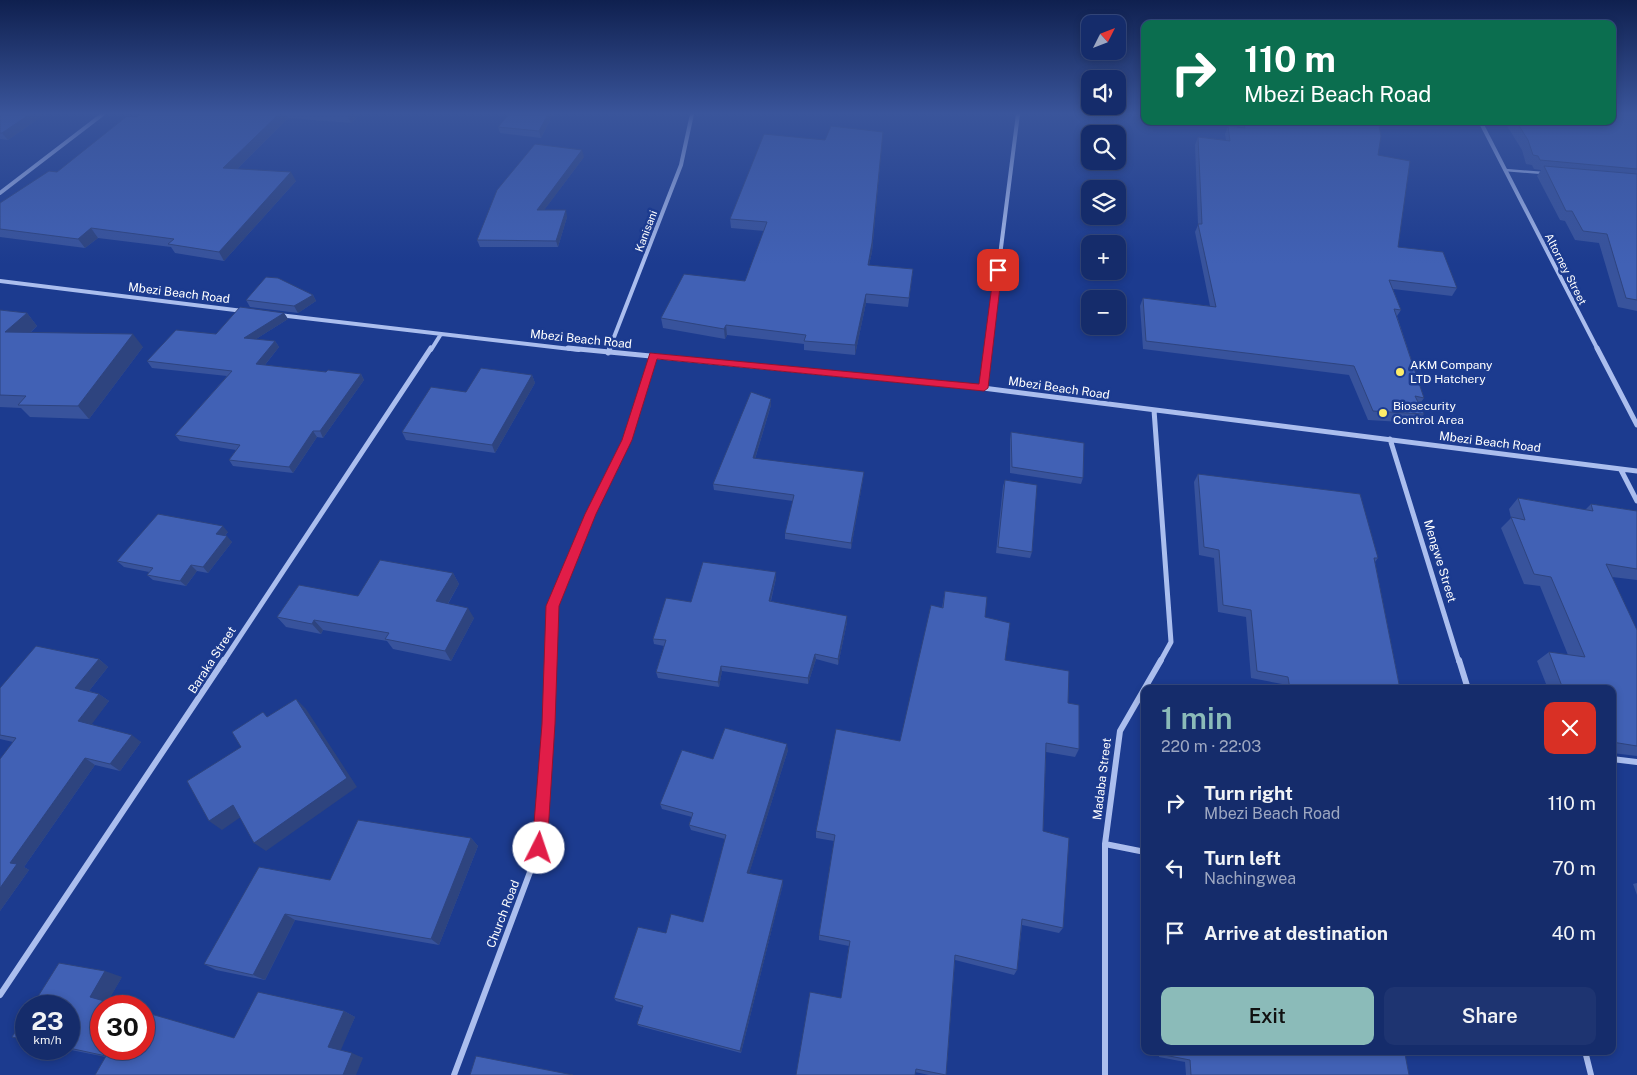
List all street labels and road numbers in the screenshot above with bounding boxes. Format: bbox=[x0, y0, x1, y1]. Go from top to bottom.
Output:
street label: Kanisani bbox=[633, 209, 659, 253]
street label: Altorney Street bbox=[1543, 231, 1589, 307]
street label: Mbezi Beach Road bbox=[127, 280, 231, 306]
street label: Mbezi Beach Road bbox=[529, 327, 633, 351]
street label: Mbezi Beach Road bbox=[1007, 374, 1111, 402]
street label: Mbezi Beach Road bbox=[1438, 429, 1542, 455]
street label: Mengwe Street bbox=[1421, 518, 1459, 604]
street label: Baraka Street bbox=[185, 624, 239, 696]
street label: Madaba Street bbox=[1090, 737, 1114, 821]
street label: Church Road bbox=[484, 878, 522, 950]

